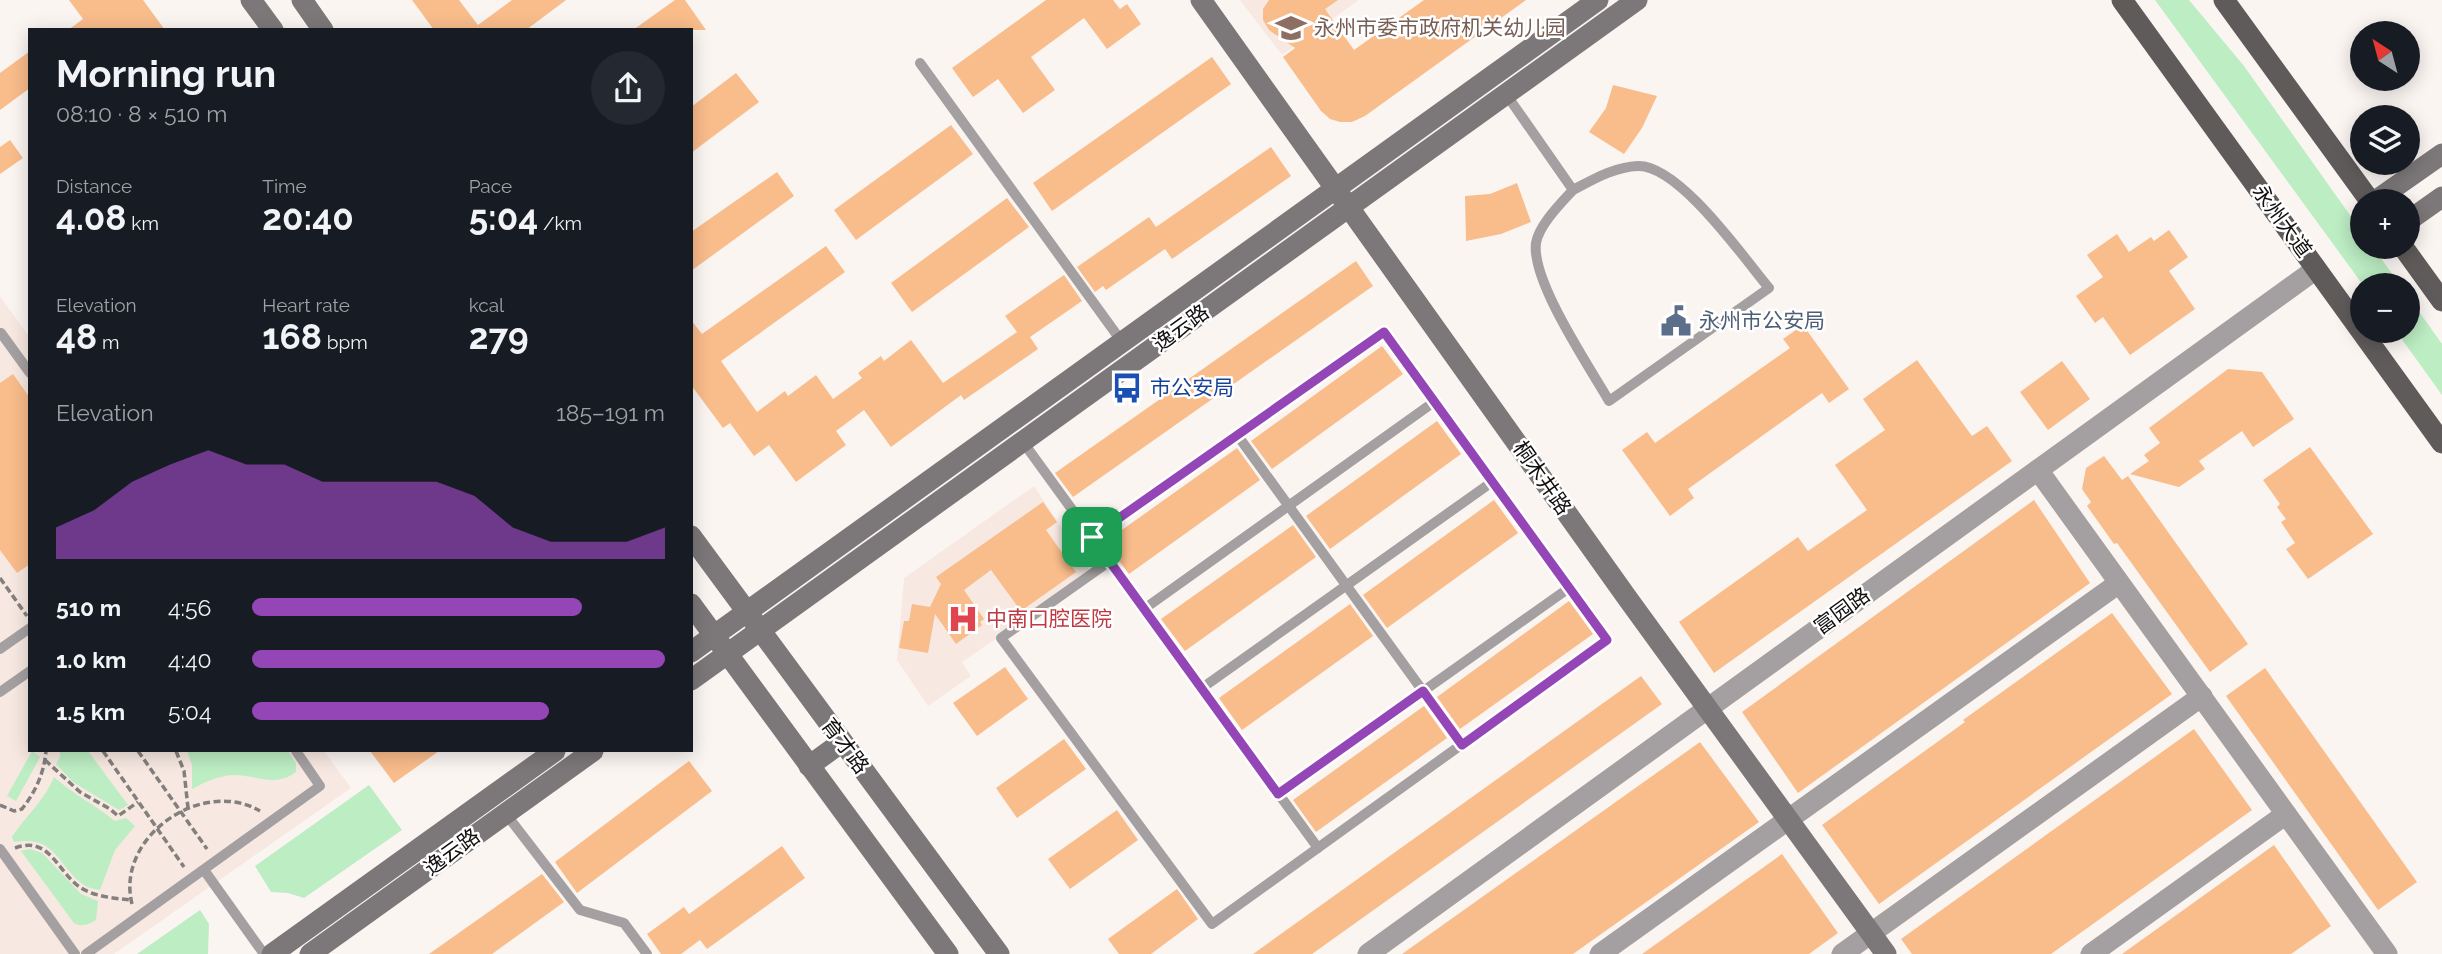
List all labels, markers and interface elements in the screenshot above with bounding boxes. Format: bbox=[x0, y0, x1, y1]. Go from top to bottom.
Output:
school or university icon: 永州市委市政府机关幼儿园 bbox=[1274, 11, 1308, 45]
place label: 永州市委市政府机关幼儿园 bbox=[1314, 15, 1566, 40]
north arrow bbox=[2350, 21, 2420, 91]
map controls bbox=[2350, 21, 2420, 343]
text: Morning run bbox=[56, 51, 276, 96]
button: share bbox=[591, 51, 665, 125]
text: 08:10 · 8 × 510 m bbox=[56, 100, 227, 127]
button: layers bbox=[2350, 105, 2420, 175]
text: Distance bbox=[56, 175, 132, 197]
text: Time bbox=[262, 175, 307, 197]
text: Pace bbox=[469, 175, 512, 197]
street label: 永州大道 bbox=[2248, 179, 2317, 262]
button: + bbox=[2350, 189, 2420, 259]
text: 4.08 bbox=[56, 197, 127, 238]
text: 20:40 bbox=[262, 197, 354, 238]
text: 5:04 bbox=[469, 197, 538, 238]
text: km bbox=[127, 212, 159, 234]
text: /km bbox=[538, 212, 582, 234]
button: − bbox=[2350, 273, 2420, 343]
text: Elevation bbox=[56, 294, 137, 316]
text: Heart rate bbox=[262, 294, 350, 316]
text: kcal bbox=[469, 294, 504, 316]
street label: 逸云路 bbox=[1148, 299, 1214, 356]
public building icon: 永州市公安局 bbox=[1659, 304, 1693, 338]
place label: 永州市公安局 bbox=[1699, 308, 1825, 333]
text: 48 bbox=[56, 316, 97, 357]
text: 168 bbox=[262, 316, 322, 357]
text: 279 bbox=[469, 316, 529, 357]
text: m bbox=[97, 331, 119, 353]
text: bpm bbox=[322, 331, 368, 353]
bus stop icon: 市公安局 bbox=[1110, 371, 1144, 405]
place label: 市公安局 bbox=[1150, 375, 1234, 400]
text: Elevation bbox=[56, 399, 154, 426]
text: 185–191 m bbox=[556, 399, 665, 426]
street label: 桐木井路 bbox=[1508, 436, 1577, 519]
pin bbox=[1062, 507, 1122, 567]
icon: arrive bbox=[1073, 518, 1111, 556]
street label: 富园路 bbox=[1809, 582, 1875, 639]
text: 510 m bbox=[56, 594, 121, 621]
text: 4:56 bbox=[168, 594, 211, 621]
hospital icon: 中南口腔医院 bbox=[946, 602, 980, 636]
place label: 中南口腔医院 bbox=[986, 606, 1112, 631]
text: 1.0 km bbox=[56, 646, 126, 673]
text: 4:40 bbox=[168, 646, 212, 673]
text: 1.5 km bbox=[56, 698, 125, 725]
text: 5:04 bbox=[168, 698, 212, 725]
street label: 育才路 bbox=[816, 713, 874, 778]
street label: 逸云路 bbox=[419, 823, 485, 880]

